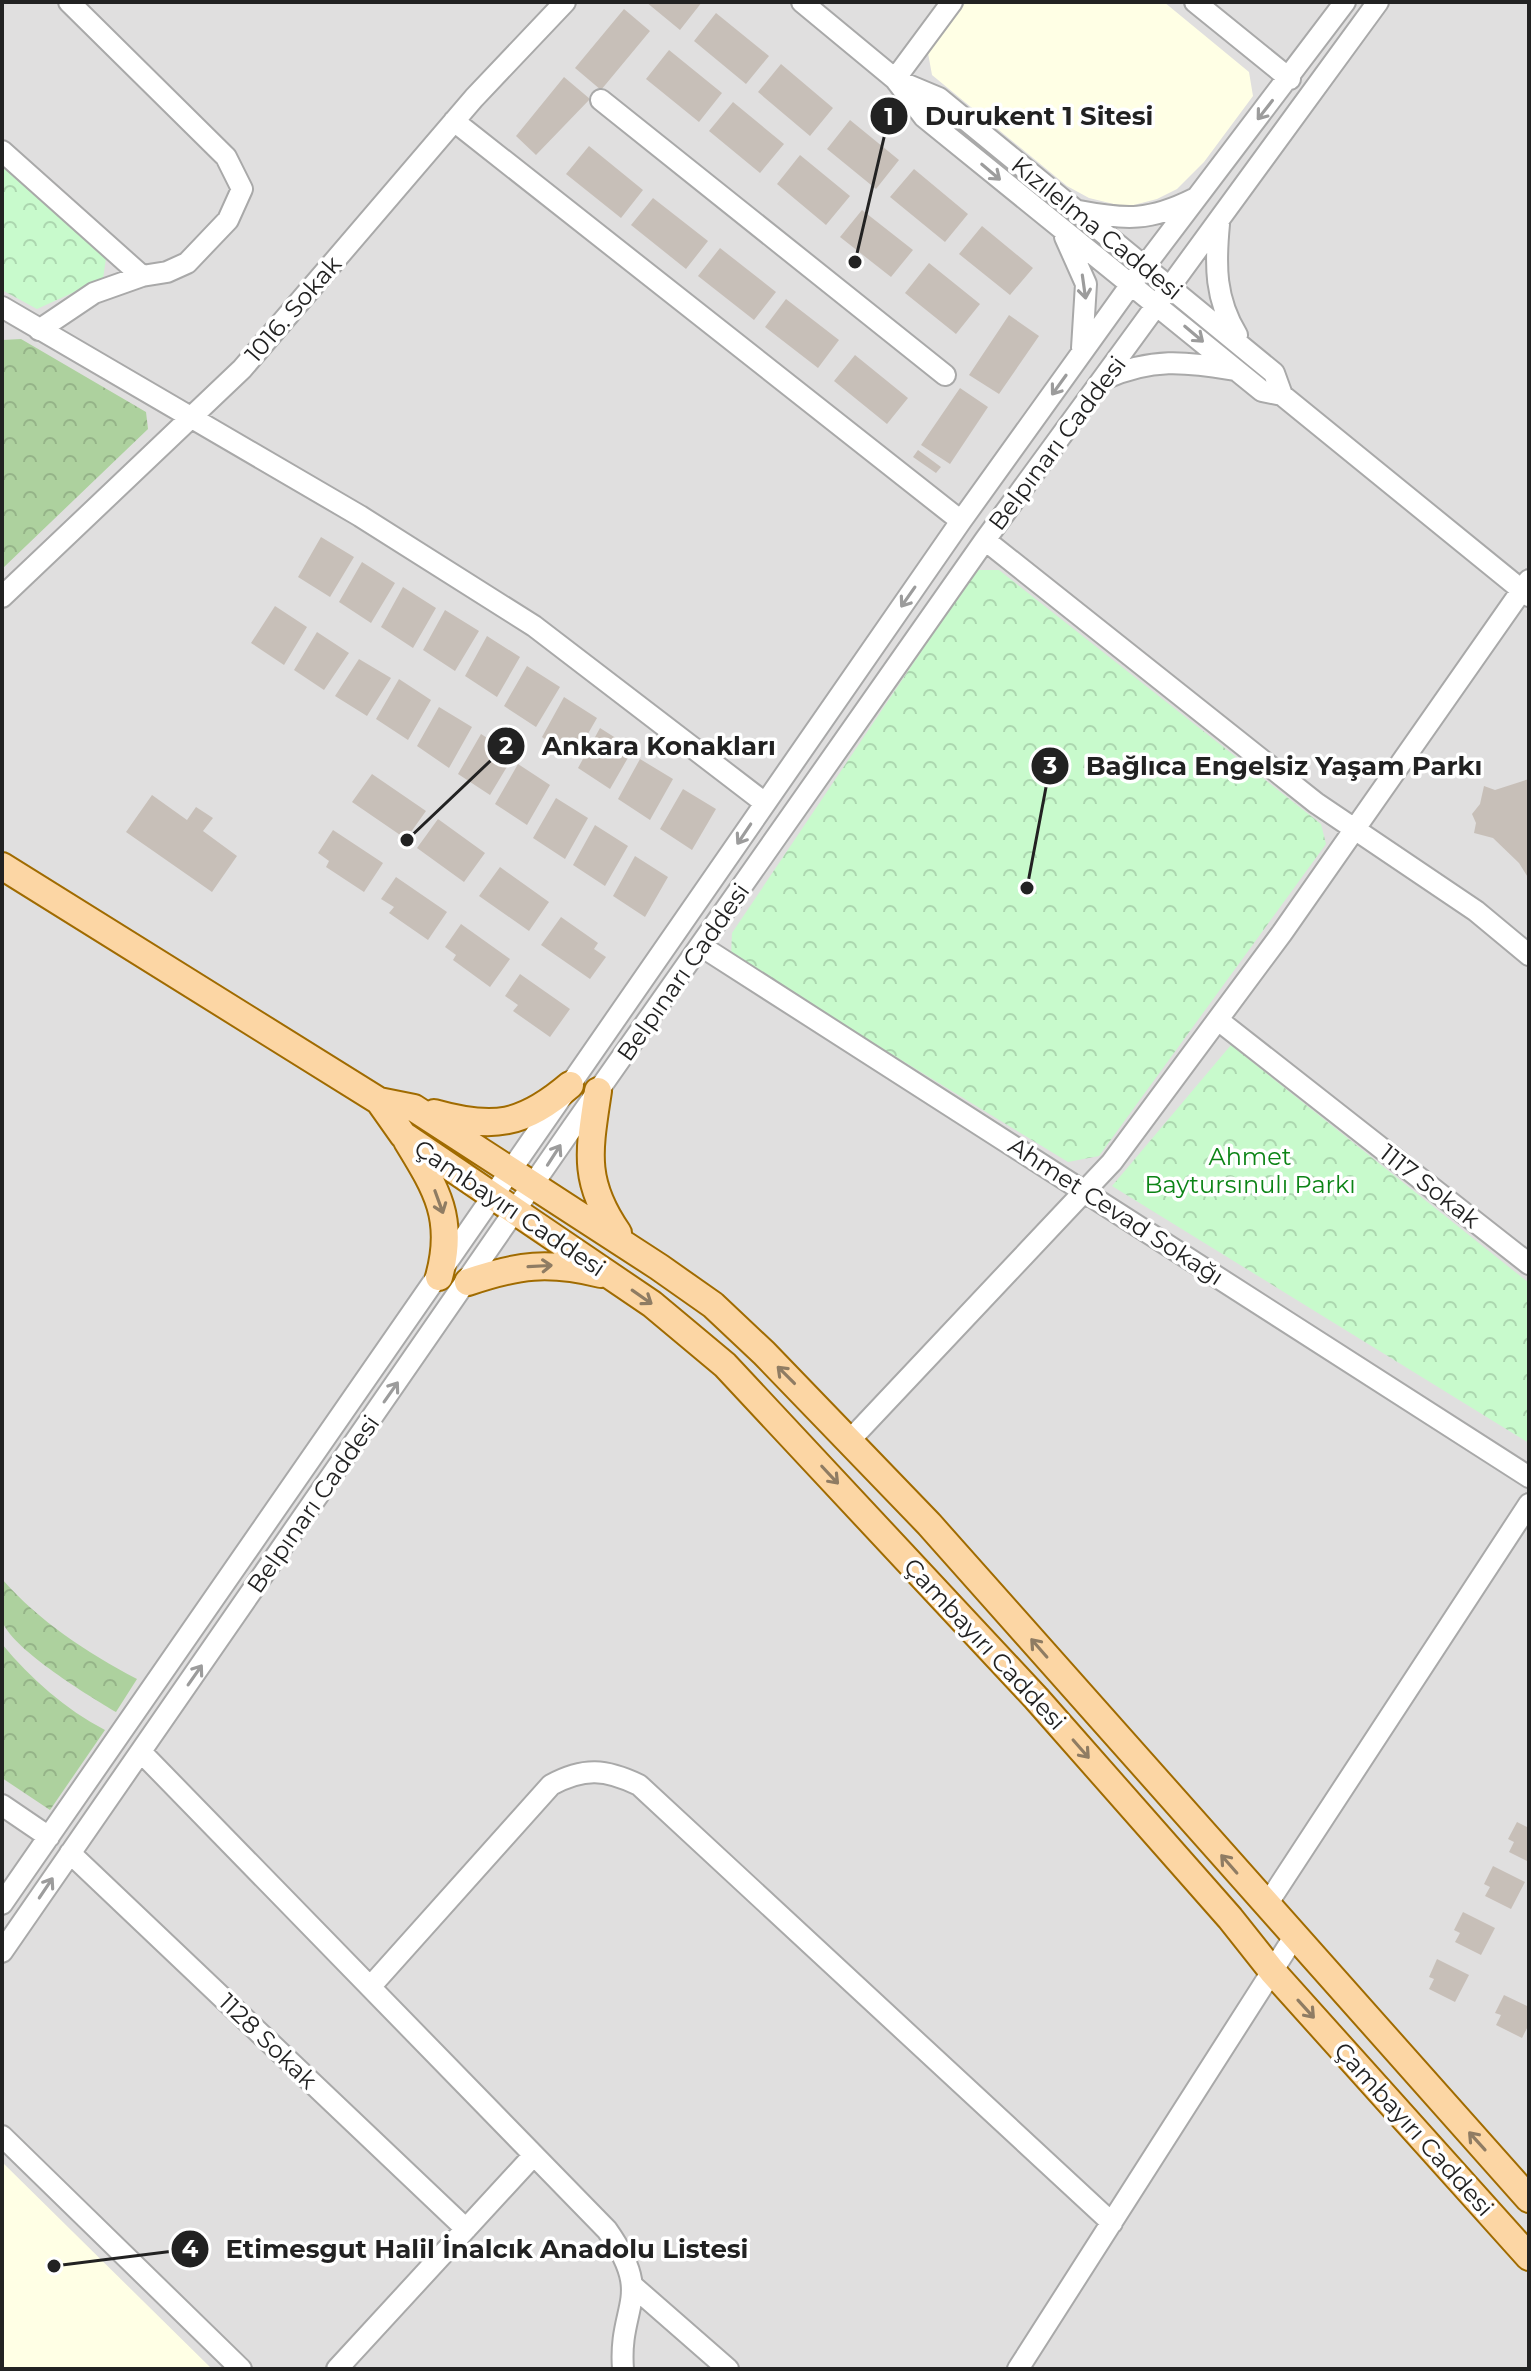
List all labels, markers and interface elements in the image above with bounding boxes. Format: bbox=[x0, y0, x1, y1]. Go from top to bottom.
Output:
callout: Durukent 1 Sitesi bbox=[869, 91, 1170, 141]
one-way arrow bbox=[1257, 99, 1274, 120]
text: Durukent 1 Sitesi bbox=[925, 100, 1153, 132]
text: 1 bbox=[884, 102, 894, 131]
street label: Kızılelma Caddesi bbox=[1006, 150, 1188, 306]
one-way arrow bbox=[980, 163, 1001, 181]
street label: 1016. Sokak bbox=[239, 249, 348, 368]
one-way arrow bbox=[1077, 274, 1092, 300]
one-way arrow bbox=[1183, 325, 1204, 343]
street label: Belpınarı Caddesi bbox=[982, 350, 1132, 536]
one-way arrow bbox=[1051, 374, 1068, 395]
one-way arrow bbox=[900, 586, 916, 608]
callout: Ankara Konakları bbox=[486, 721, 792, 771]
text: Ankara Konakları bbox=[541, 730, 776, 762]
text: 2 bbox=[499, 731, 513, 760]
callout: Bağlıca Engelsiz Yaşam Parkı bbox=[1030, 741, 1498, 791]
text: Bağlıca Engelsiz Yaşam Parkı bbox=[1086, 750, 1482, 782]
text: 3 bbox=[1042, 751, 1057, 780]
one-way arrow bbox=[736, 822, 752, 844]
street label: Belpınarı Caddesi bbox=[611, 877, 755, 1067]
street label: Ahmet Cevad Sokağı bbox=[1003, 1131, 1229, 1291]
street label: Çambayırı Caddesi bbox=[409, 1133, 611, 1283]
street label: 1117 Sokak bbox=[1374, 1138, 1486, 1234]
park label: Ahmet Baytursınulı Parkı bbox=[1144, 1142, 1356, 1199]
one-way arrow bbox=[547, 1144, 563, 1167]
one-way arrow bbox=[433, 1190, 447, 1214]
one-way arrow bbox=[526, 1258, 553, 1273]
one-way arrow bbox=[630, 1289, 652, 1305]
one-way arrow bbox=[777, 1366, 796, 1385]
one-way arrow bbox=[383, 1382, 399, 1404]
street label: Belpınarı Caddesi bbox=[241, 1409, 385, 1599]
one-way arrow bbox=[820, 1465, 838, 1485]
street label: Çambayırı Caddesi bbox=[898, 1552, 1072, 1736]
one-way arrow bbox=[1030, 1638, 1048, 1659]
one-way arrow bbox=[187, 1664, 203, 1686]
one-way arrow bbox=[1072, 1739, 1090, 1759]
one-way arrow bbox=[1220, 1855, 1238, 1875]
one-way arrow bbox=[38, 1878, 54, 1900]
street label: 1128 Sokak bbox=[213, 1987, 323, 2095]
one-way arrow bbox=[1297, 1999, 1315, 2019]
street label: Çambayırı Caddesi bbox=[1328, 2036, 1500, 2222]
one-way arrow bbox=[1468, 2132, 1486, 2152]
callout: Etimesgut Halil İnalcık Anadolu Listesi bbox=[170, 2224, 765, 2274]
text: Etimesgut Halil İnalcık Anadolu Listesi bbox=[226, 2233, 748, 2265]
text: 4 bbox=[182, 2234, 199, 2263]

